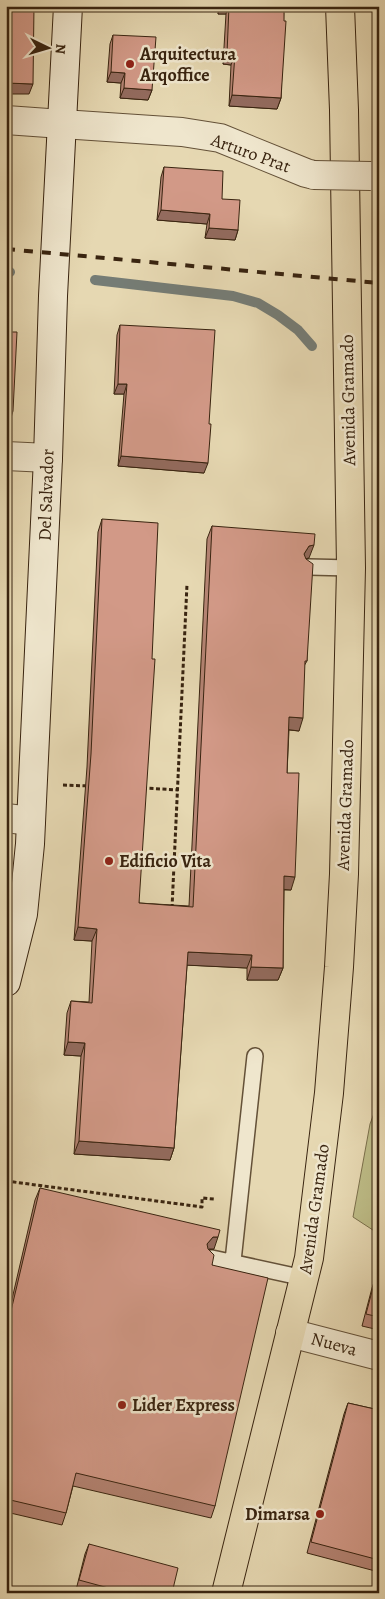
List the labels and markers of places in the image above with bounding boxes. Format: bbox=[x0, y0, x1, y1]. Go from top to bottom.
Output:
place label: Arquitectura Arqoffice bbox=[139, 42, 237, 87]
marker: Arquitectura Arqoffice bbox=[124, 58, 136, 70]
place label: Edificio Vita bbox=[119, 849, 211, 873]
marker: Edificio Vita bbox=[103, 855, 115, 867]
place label: Lider Express bbox=[132, 1393, 235, 1417]
marker: Lider Express bbox=[116, 1399, 128, 1411]
place label: Dimarsa bbox=[245, 1502, 310, 1526]
marker: Dimarsa bbox=[314, 1508, 326, 1520]

